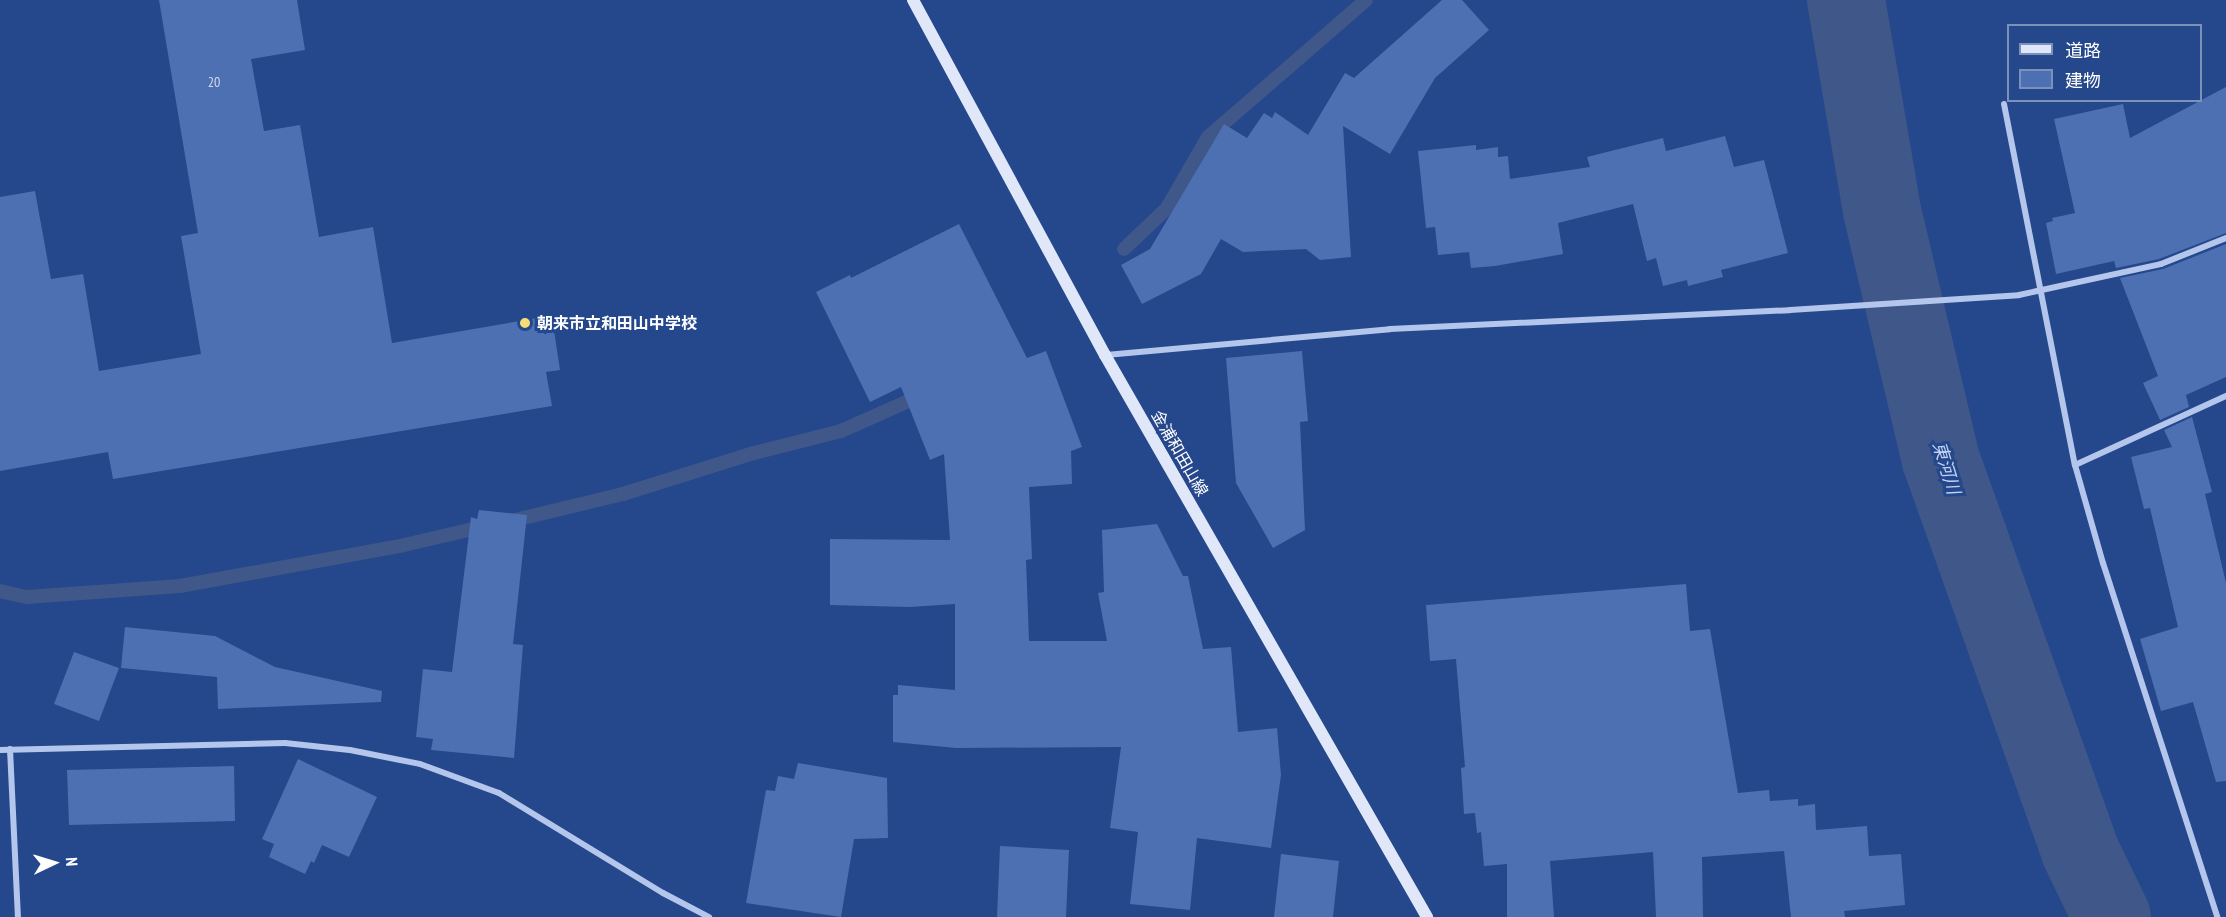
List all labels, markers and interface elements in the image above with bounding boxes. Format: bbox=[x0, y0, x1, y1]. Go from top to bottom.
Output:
legend bbox=[2007, 24, 2202, 102]
text: 道路 bbox=[2065, 39, 2101, 62]
text: 建物 bbox=[2065, 69, 2101, 92]
house number: 20 bbox=[208, 74, 220, 90]
place label: 朝来市立和田山中学校 bbox=[537, 313, 697, 333]
marker: 朝来市立和田山中学校 bbox=[518, 316, 532, 330]
street label: 金浦和田山線 bbox=[1148, 407, 1212, 499]
water label: 東河川 bbox=[1928, 439, 1964, 497]
north arrow bbox=[24, 833, 84, 893]
text: N bbox=[62, 857, 82, 867]

